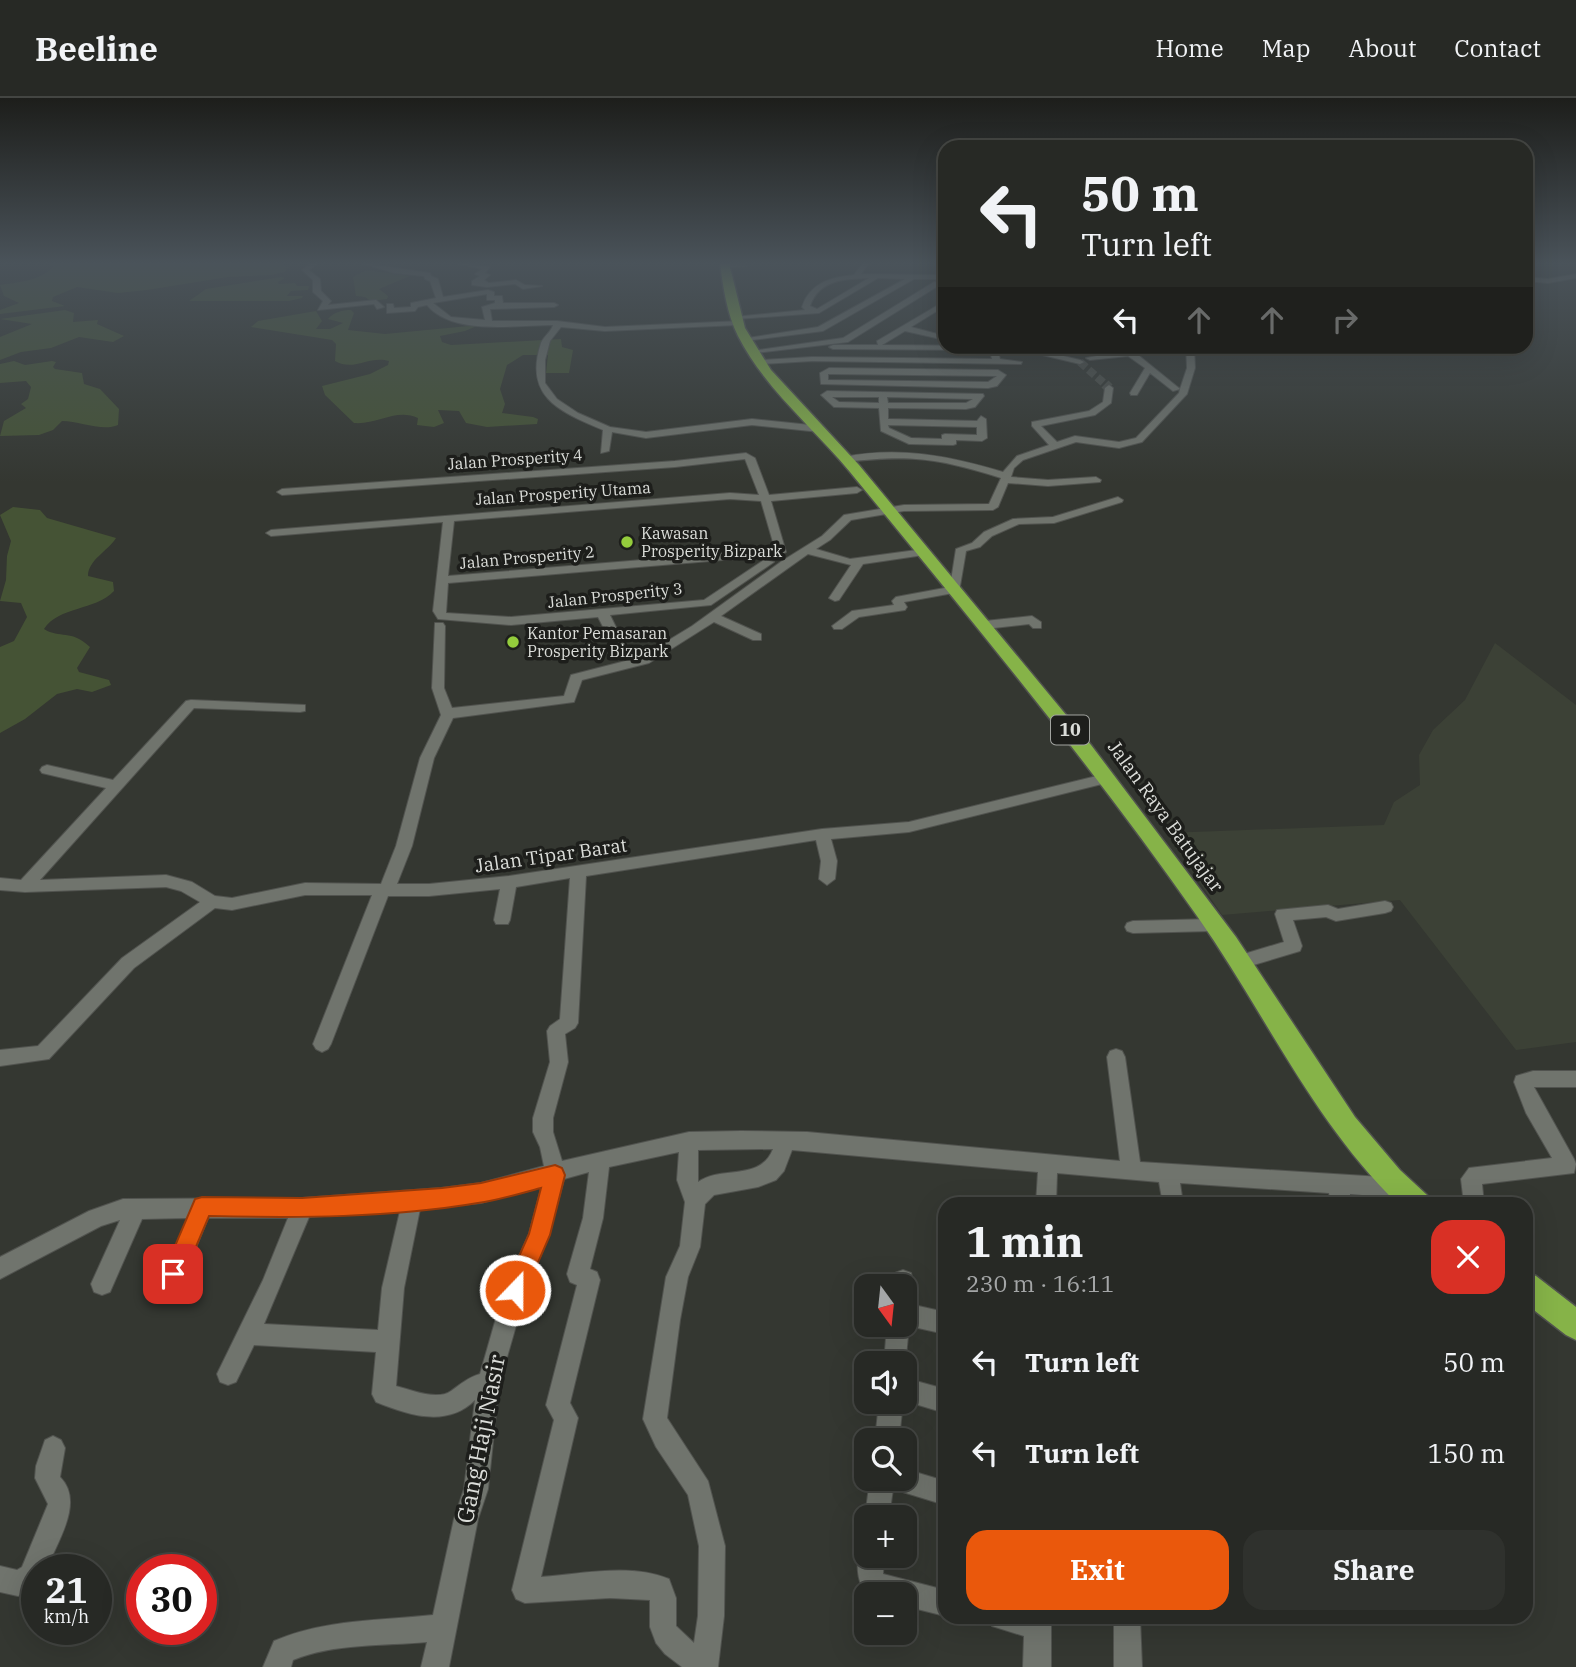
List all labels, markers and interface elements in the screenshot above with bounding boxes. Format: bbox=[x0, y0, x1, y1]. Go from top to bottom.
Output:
text: Beeline bbox=[35, 27, 158, 70]
text: Home bbox=[1156, 32, 1224, 64]
text: Map bbox=[1262, 32, 1310, 64]
text: About bbox=[1348, 32, 1416, 64]
text: Contact bbox=[1454, 32, 1541, 64]
text: 50 m bbox=[1081, 161, 1199, 224]
icon: left bbox=[966, 168, 1057, 259]
text: Turn left bbox=[1081, 223, 1212, 265]
icon: left bbox=[1107, 301, 1145, 339]
icon: ahead bbox=[1180, 301, 1218, 339]
icon: ahead bbox=[1253, 301, 1291, 339]
icon: right bbox=[1326, 301, 1364, 339]
street label: Jalan Prosperity 4 bbox=[447, 444, 583, 474]
street label: Jalan Prosperity Utama bbox=[475, 477, 652, 509]
place label: Kawasan Prosperity Bizpark bbox=[641, 523, 783, 561]
marker: Kawasan Prosperity Bizpark bbox=[619, 534, 635, 550]
street label: Jalan Prosperity 2 bbox=[459, 541, 595, 573]
street label: Jalan Prosperity 3 bbox=[547, 578, 683, 612]
place label: Kantor Pemasaran Prosperity Bizpark bbox=[527, 623, 669, 661]
marker: Kantor Pemasaran Prosperity Bizpark bbox=[505, 634, 521, 650]
road number: 10 bbox=[1051, 716, 1089, 744]
street label: Jalan Raya Batujajar bbox=[1103, 736, 1229, 897]
street label: Jalan Tipar Barat bbox=[473, 832, 629, 878]
text: 1 min bbox=[966, 1214, 1084, 1269]
button: close bbox=[1431, 1220, 1505, 1294]
pin bbox=[143, 1244, 203, 1304]
position arrow bbox=[478, 1253, 552, 1327]
icon: arrive bbox=[154, 1255, 192, 1293]
text: 230 m · 16:11 bbox=[966, 1268, 1115, 1298]
north arrow bbox=[854, 1274, 917, 1337]
map controls bbox=[854, 1274, 917, 1645]
icon: left bbox=[966, 1343, 1004, 1381]
text: Turn left bbox=[1025, 1345, 1139, 1379]
text: 50 m bbox=[1443, 1345, 1505, 1379]
button: sound bbox=[854, 1351, 917, 1414]
street label: Gang Haji Nasir bbox=[449, 1352, 511, 1526]
button: search bbox=[854, 1428, 917, 1491]
icon: left bbox=[966, 1434, 1004, 1472]
text: Turn left bbox=[1025, 1436, 1139, 1470]
text: 150 m bbox=[1427, 1436, 1505, 1470]
button: + bbox=[854, 1505, 917, 1568]
button: Exit bbox=[966, 1530, 1229, 1610]
button: Share bbox=[1243, 1530, 1505, 1610]
speed limit sign: 30 bbox=[126, 1554, 217, 1645]
text: 21 bbox=[45, 1567, 88, 1613]
button: − bbox=[854, 1582, 917, 1645]
text: km/h bbox=[44, 1605, 89, 1628]

